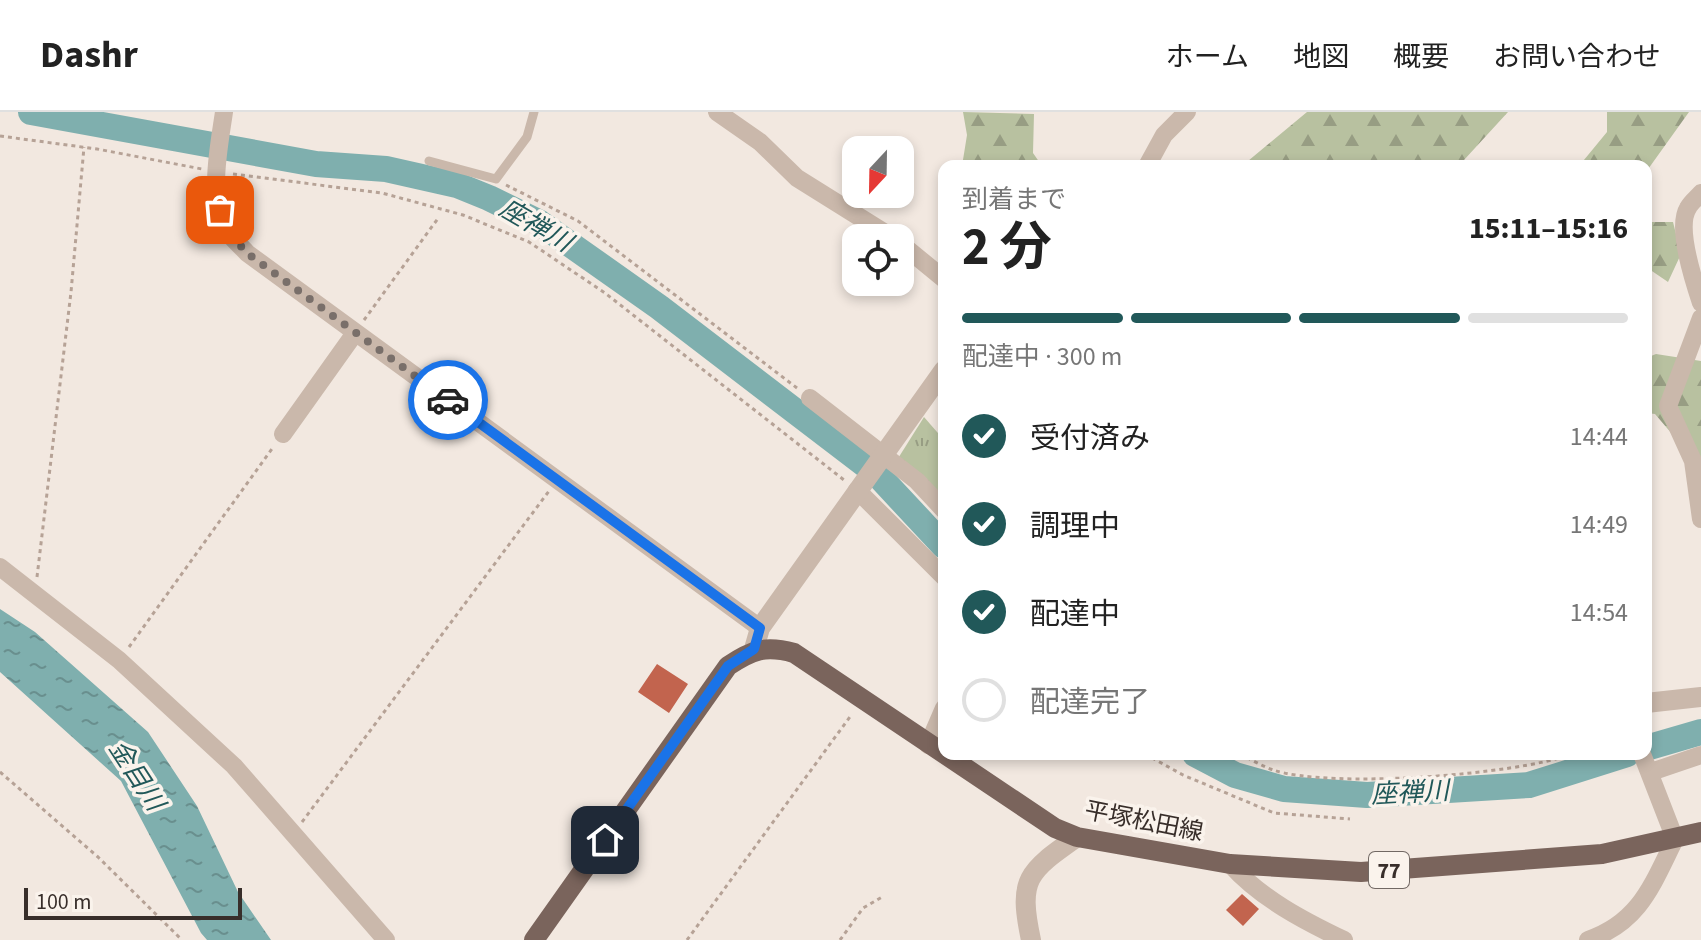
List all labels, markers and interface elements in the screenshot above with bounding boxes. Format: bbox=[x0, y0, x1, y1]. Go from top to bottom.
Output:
text: Dashr bbox=[40, 28, 138, 82]
text: ホーム bbox=[1166, 37, 1249, 77]
text: 地図 bbox=[1293, 37, 1349, 77]
text: 概要 bbox=[1393, 37, 1449, 77]
text: お問い合わせ bbox=[1493, 37, 1661, 77]
north arrow bbox=[842, 136, 914, 208]
map controls bbox=[842, 136, 914, 296]
pin bbox=[186, 176, 254, 244]
text: 到着まで bbox=[962, 181, 1066, 218]
icon: bag bbox=[198, 188, 242, 232]
water label: 座禅川 bbox=[493, 190, 581, 262]
text: 15:11–15:16 bbox=[1469, 207, 1628, 250]
text: 2 分 bbox=[962, 211, 1052, 285]
button: locate bbox=[842, 224, 914, 296]
text: 配達中 · 300 m bbox=[962, 338, 1122, 375]
courier bbox=[408, 360, 488, 440]
icon: car bbox=[426, 378, 470, 422]
icon: check bbox=[962, 414, 1006, 458]
text: 受付済み bbox=[1030, 417, 1150, 460]
text: 14:44 bbox=[1570, 418, 1628, 455]
icon: check bbox=[962, 502, 1006, 546]
text: 調理中 bbox=[1030, 505, 1120, 548]
text: 14:49 bbox=[1570, 506, 1628, 543]
icon: check bbox=[962, 590, 1006, 634]
text: 配達中 bbox=[1030, 593, 1120, 636]
text: 14:54 bbox=[1570, 594, 1628, 631]
text: 配達完了 bbox=[1030, 681, 1150, 724]
water label: 金目川 bbox=[100, 732, 175, 821]
water label: 座禅川 bbox=[1370, 772, 1453, 813]
street label: 平塚松田線 bbox=[1082, 793, 1206, 850]
pin bbox=[571, 806, 639, 874]
icon: home bbox=[583, 818, 627, 862]
road number: 77 bbox=[1369, 852, 1409, 888]
scale bar bbox=[24, 884, 242, 920]
text: 100 m bbox=[36, 886, 91, 918]

